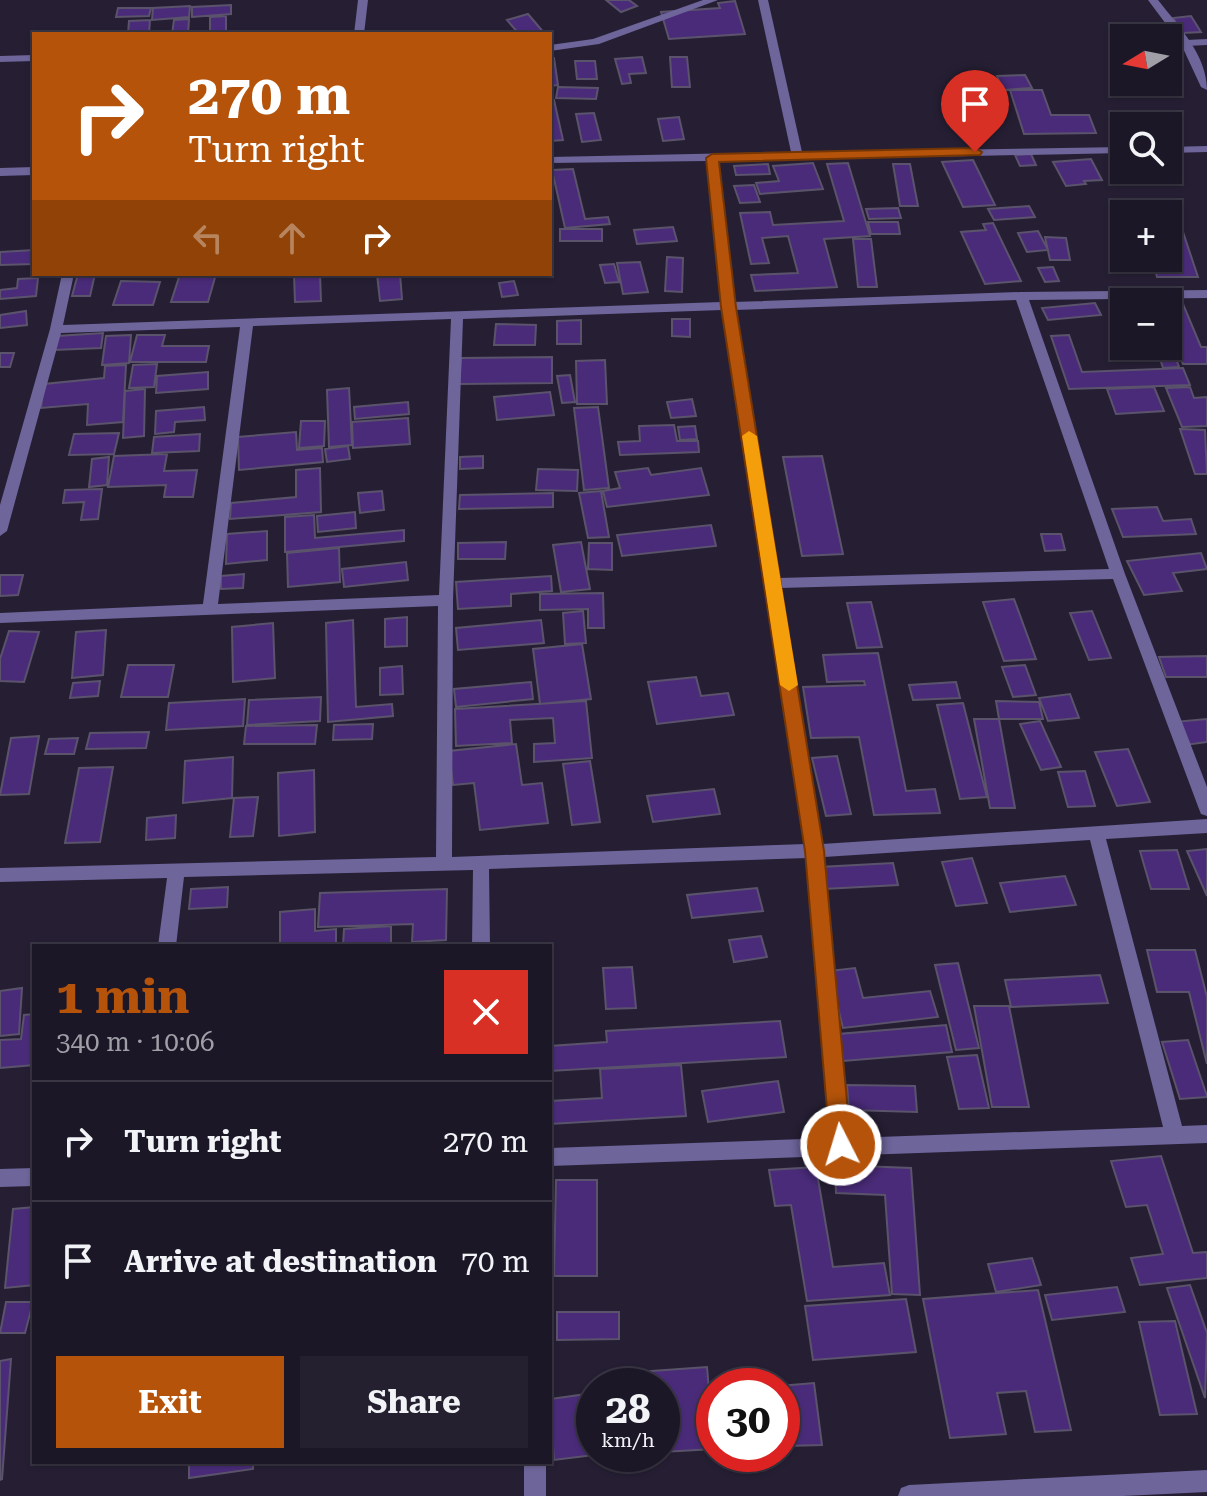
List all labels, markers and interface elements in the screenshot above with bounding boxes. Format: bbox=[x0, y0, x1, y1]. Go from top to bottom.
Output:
north arrow bbox=[1110, 24, 1182, 96]
map controls bbox=[1110, 24, 1182, 360]
text: 270 m bbox=[188, 62, 350, 128]
icon: right bbox=[56, 64, 160, 168]
pin bbox=[941, 70, 1009, 152]
icon: arrive bbox=[953, 82, 997, 126]
button: search bbox=[1110, 112, 1182, 184]
text: Turn right bbox=[188, 129, 365, 171]
button: + bbox=[1110, 200, 1182, 272]
icon: left bbox=[186, 216, 230, 260]
icon: ahead bbox=[270, 216, 314, 260]
icon: right bbox=[354, 216, 398, 260]
button: − bbox=[1110, 288, 1182, 360]
text: 1 min bbox=[56, 969, 189, 1025]
button: close bbox=[444, 970, 528, 1054]
text: 340 m · 10:06 bbox=[56, 1027, 215, 1057]
position arrow bbox=[799, 1103, 883, 1187]
icon: right bbox=[56, 1119, 100, 1163]
text: Turn right bbox=[124, 1124, 281, 1159]
text: 270 m bbox=[443, 1124, 528, 1159]
icon: arrive bbox=[56, 1239, 100, 1283]
text: Arrive at destination bbox=[124, 1244, 437, 1279]
text: 70 m bbox=[461, 1244, 530, 1279]
button: Exit bbox=[56, 1356, 284, 1448]
button: Share bbox=[300, 1356, 528, 1448]
speed limit sign: 30 bbox=[696, 1368, 800, 1472]
text: 28 bbox=[606, 1386, 650, 1433]
text: km/h bbox=[601, 1428, 655, 1452]

